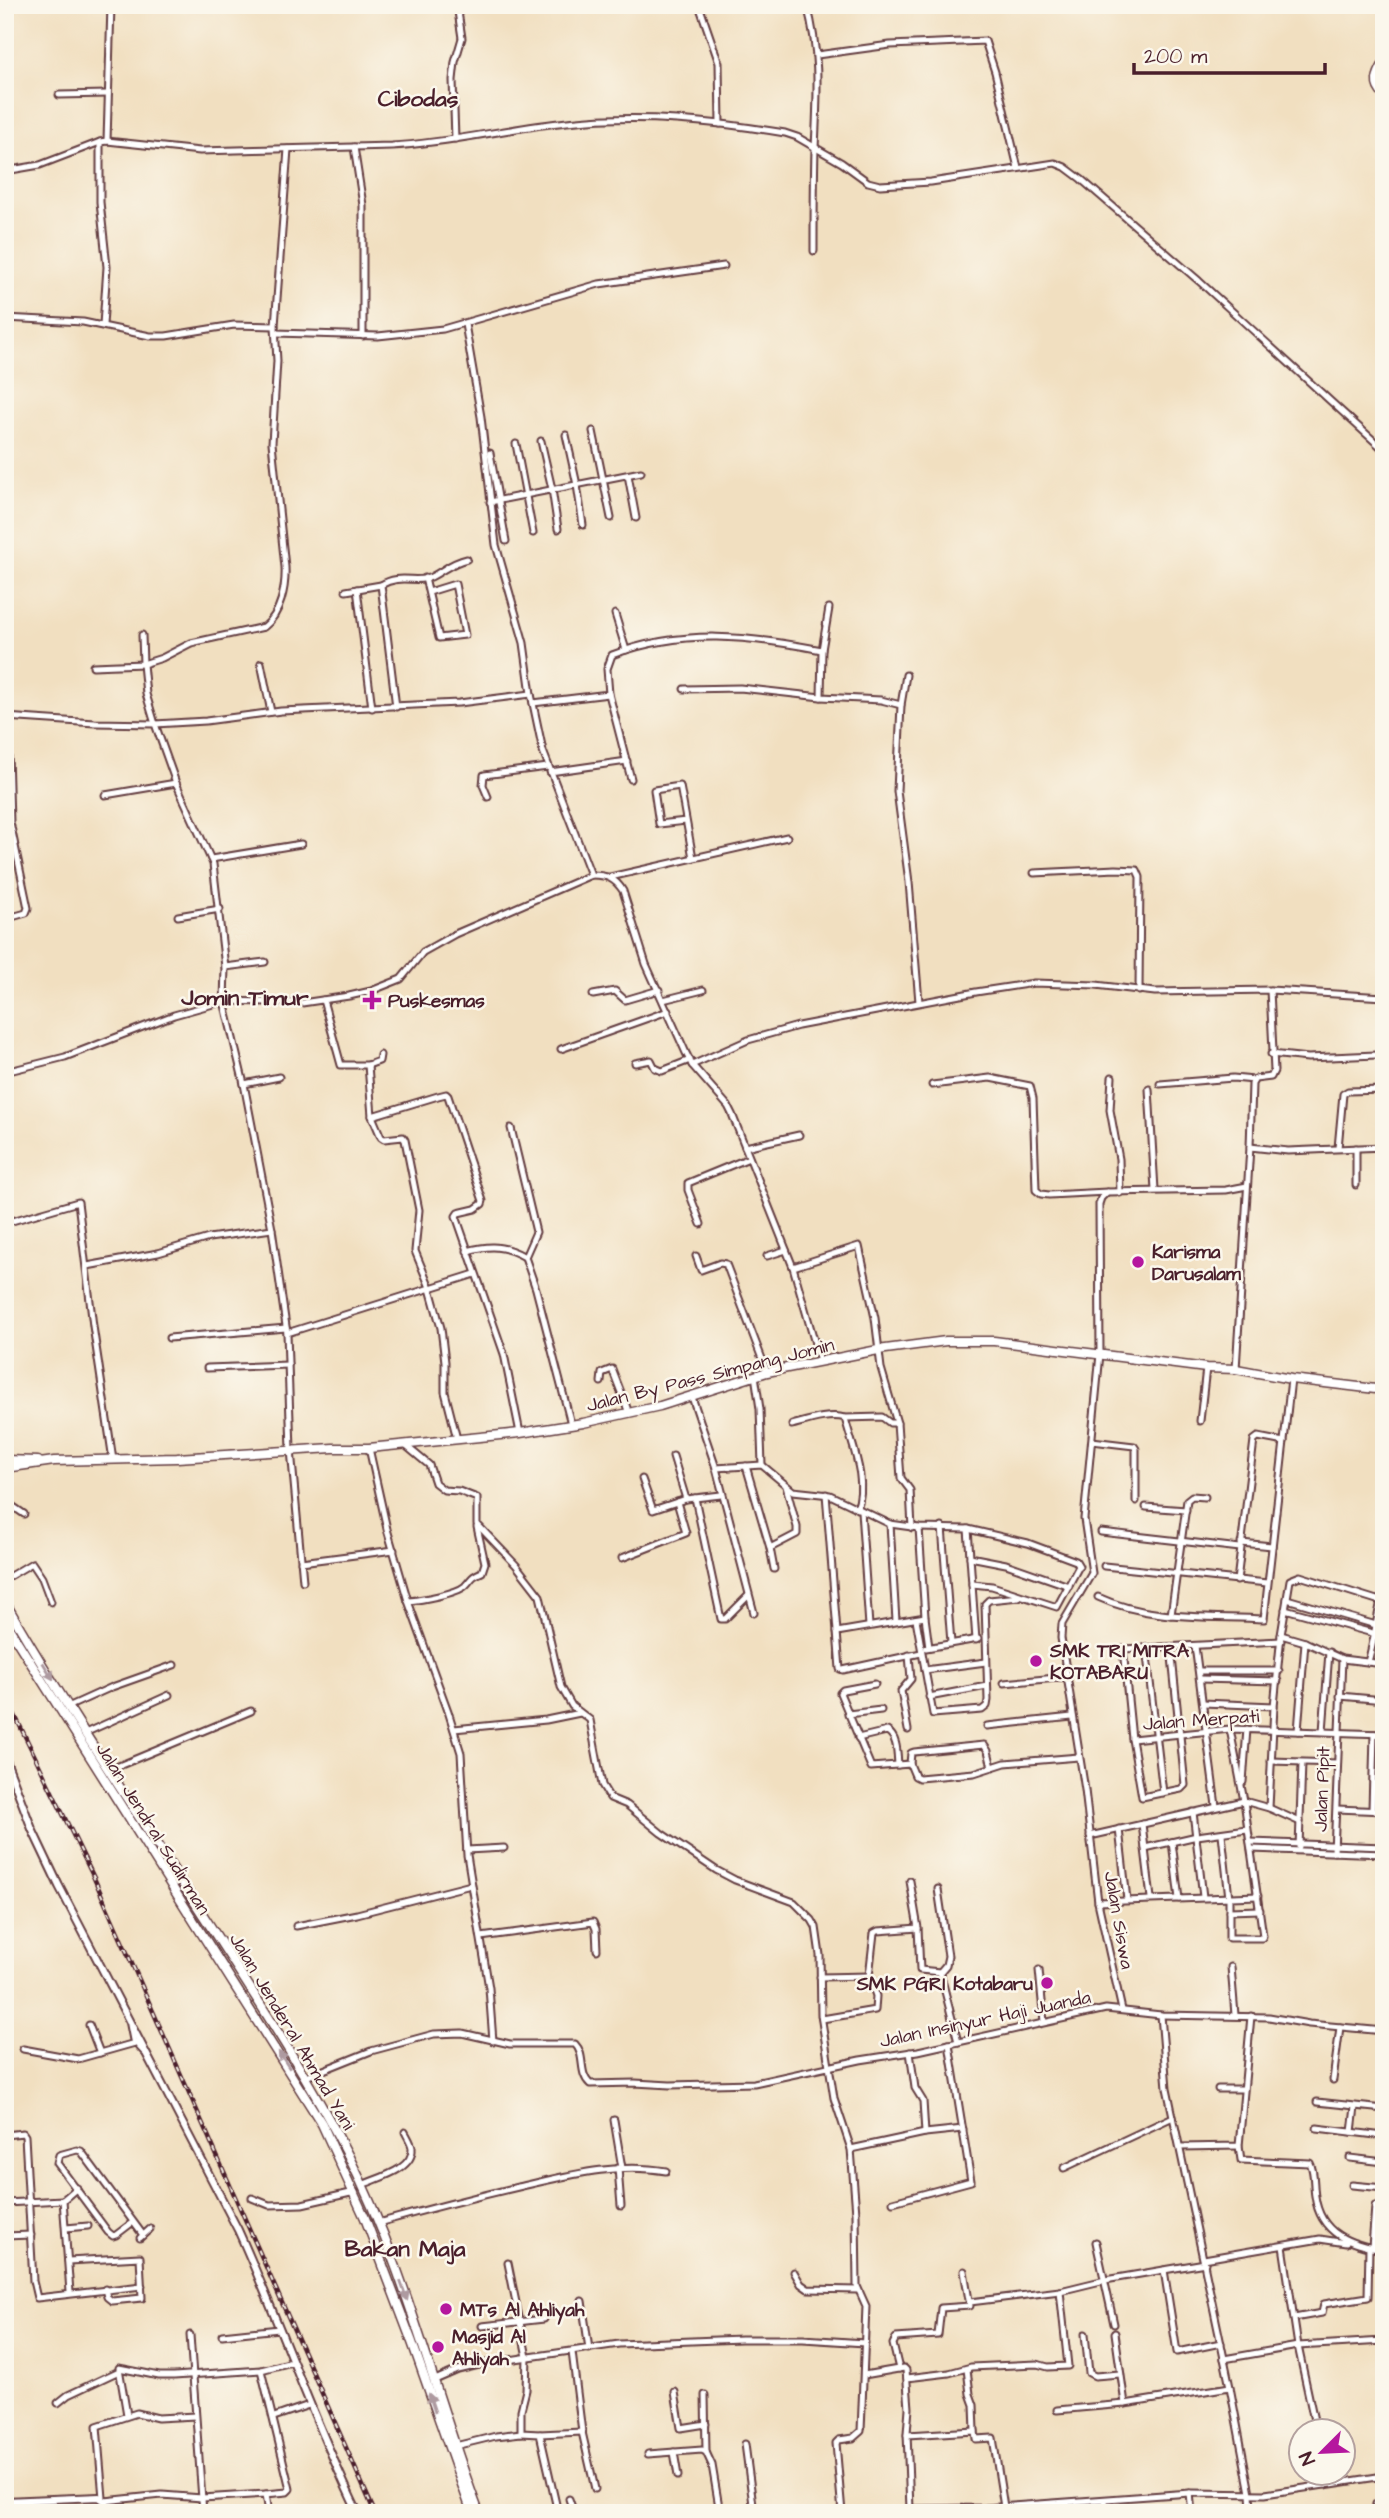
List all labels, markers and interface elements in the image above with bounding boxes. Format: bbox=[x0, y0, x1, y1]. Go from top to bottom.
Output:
scale bar bbox=[1134, 32, 1324, 76]
text: 200 m bbox=[1144, 42, 1208, 71]
district label: Cibodas bbox=[378, 83, 459, 115]
district label: Jomin Timur bbox=[180, 982, 309, 1014]
place label: Puskesmas bbox=[388, 988, 485, 1015]
marker: Puskesmas bbox=[362, 990, 382, 1010]
place label: Karisma Darusalam bbox=[1152, 1239, 1242, 1288]
marker: Karisma Darusalam bbox=[1130, 1254, 1146, 1270]
street label: Jalan By Pass Simpang Jomin bbox=[584, 1332, 837, 1420]
place label: SMK TRI MITRA KOTABARU bbox=[1049, 1638, 1190, 1687]
marker: SMK TRI MITRA KOTABARU bbox=[1028, 1653, 1044, 1669]
one-way arrow bbox=[41, 1661, 54, 1680]
street label: Jalan Merpati bbox=[1142, 1703, 1260, 1738]
street label: Jalan Jendral Sudirman bbox=[89, 1737, 217, 1920]
street label: Jalan Pipit bbox=[1308, 1745, 1337, 1832]
street label: Jalan Siswa bbox=[1097, 1869, 1140, 1972]
street label: Jalan Jenderal Ahmad Yani bbox=[222, 1928, 361, 2136]
place label: SMK PGRI Kotabaru bbox=[856, 1971, 1033, 1998]
marker: SMK PGRI Kotabaru bbox=[1039, 1975, 1055, 1991]
street label: Jalan Insinyur Haji Juanda bbox=[877, 1984, 1094, 2056]
one-way arrow bbox=[277, 2050, 290, 2070]
district label: Bakan Maja bbox=[344, 2233, 466, 2265]
one-way arrow bbox=[399, 2281, 410, 2302]
place label: MTs Al Ahliyah bbox=[460, 2297, 585, 2325]
marker: MTs Al Ahliyah bbox=[438, 2301, 454, 2317]
place label: Masjid Al Ahliyah bbox=[452, 2324, 526, 2374]
marker: Masjid Al Ahliyah bbox=[430, 2339, 446, 2355]
one-way arrow bbox=[426, 2392, 437, 2413]
north arrow bbox=[1288, 2416, 1358, 2486]
text: N bbox=[1293, 2447, 1323, 2469]

